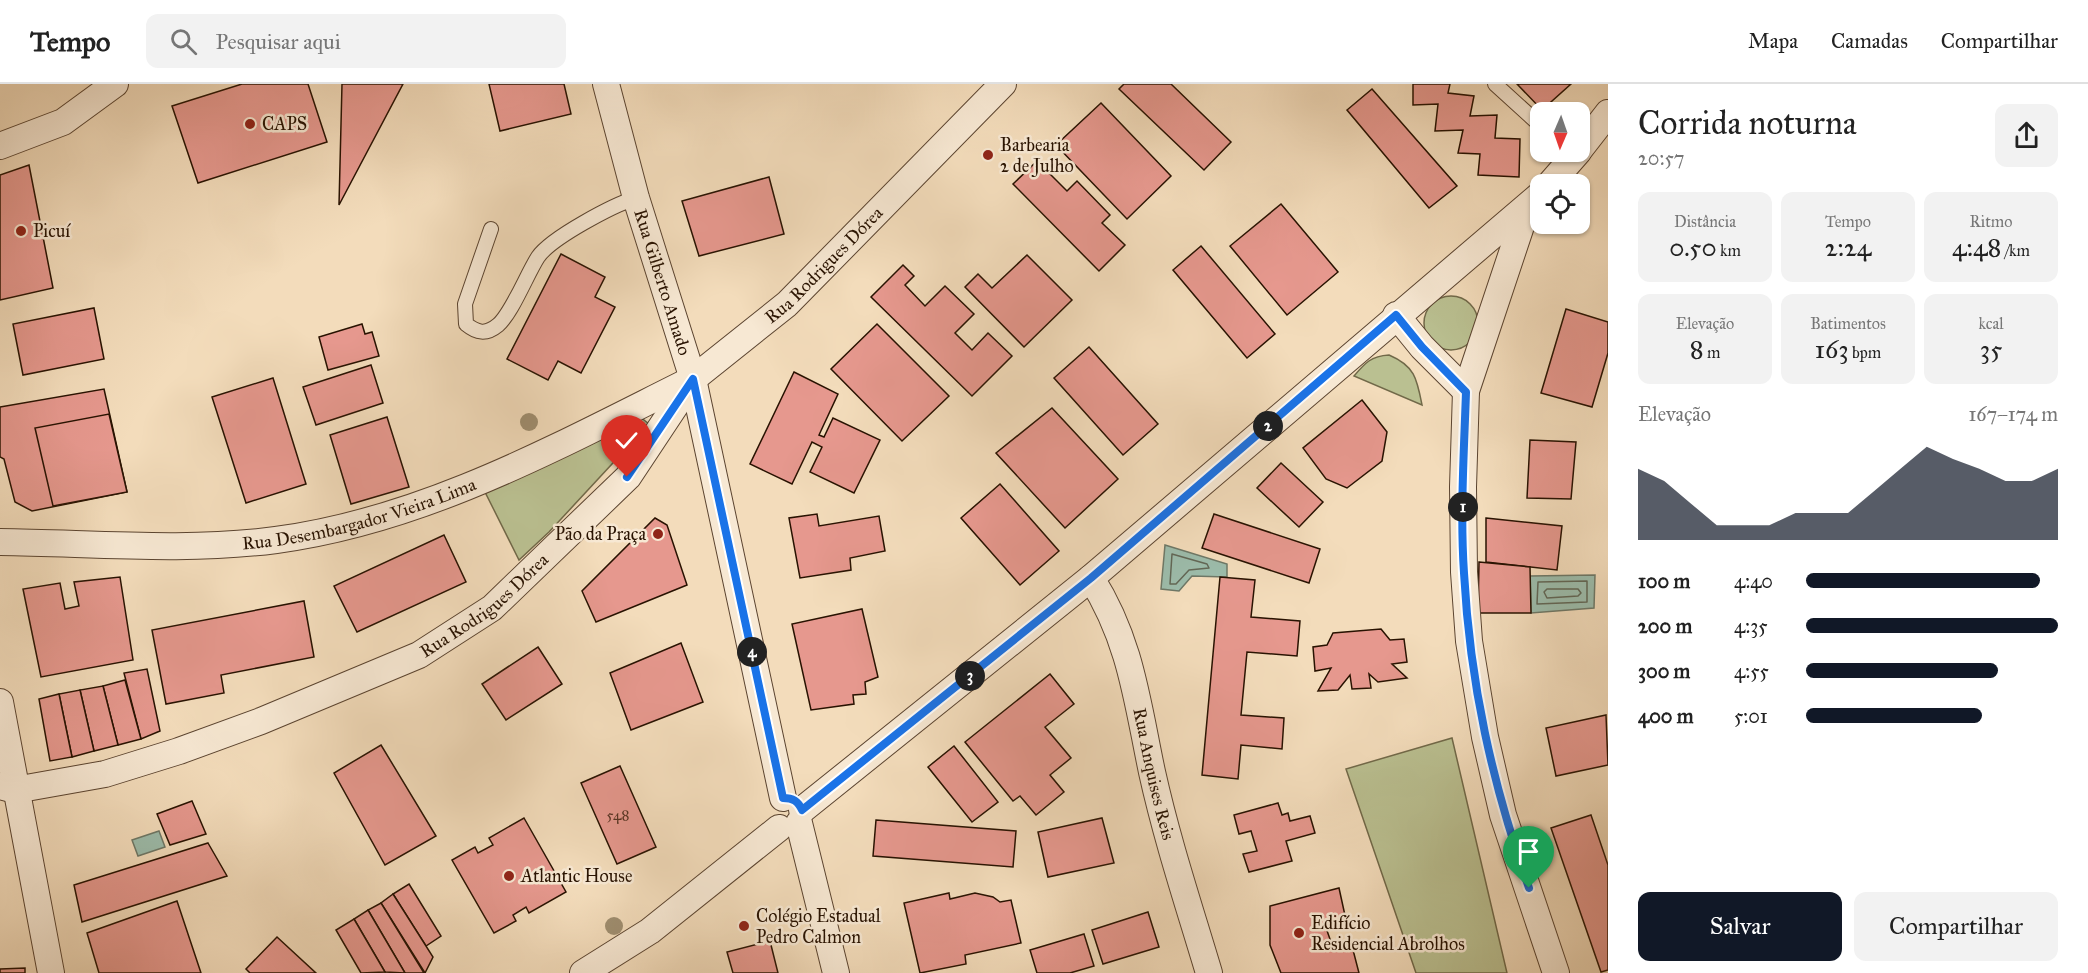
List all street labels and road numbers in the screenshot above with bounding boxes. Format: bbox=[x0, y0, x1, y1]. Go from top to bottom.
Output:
street label: Rua Rodrigues Dórea bbox=[760, 202, 888, 328]
street label: Rua Gilberto Amado bbox=[629, 206, 696, 358]
street label: Rua Desembargador Vieira Lima bbox=[241, 473, 480, 555]
street label: Rua Rodrigues Dórea bbox=[416, 549, 553, 662]
street label: Rua Anquises Reis bbox=[1128, 706, 1180, 842]

